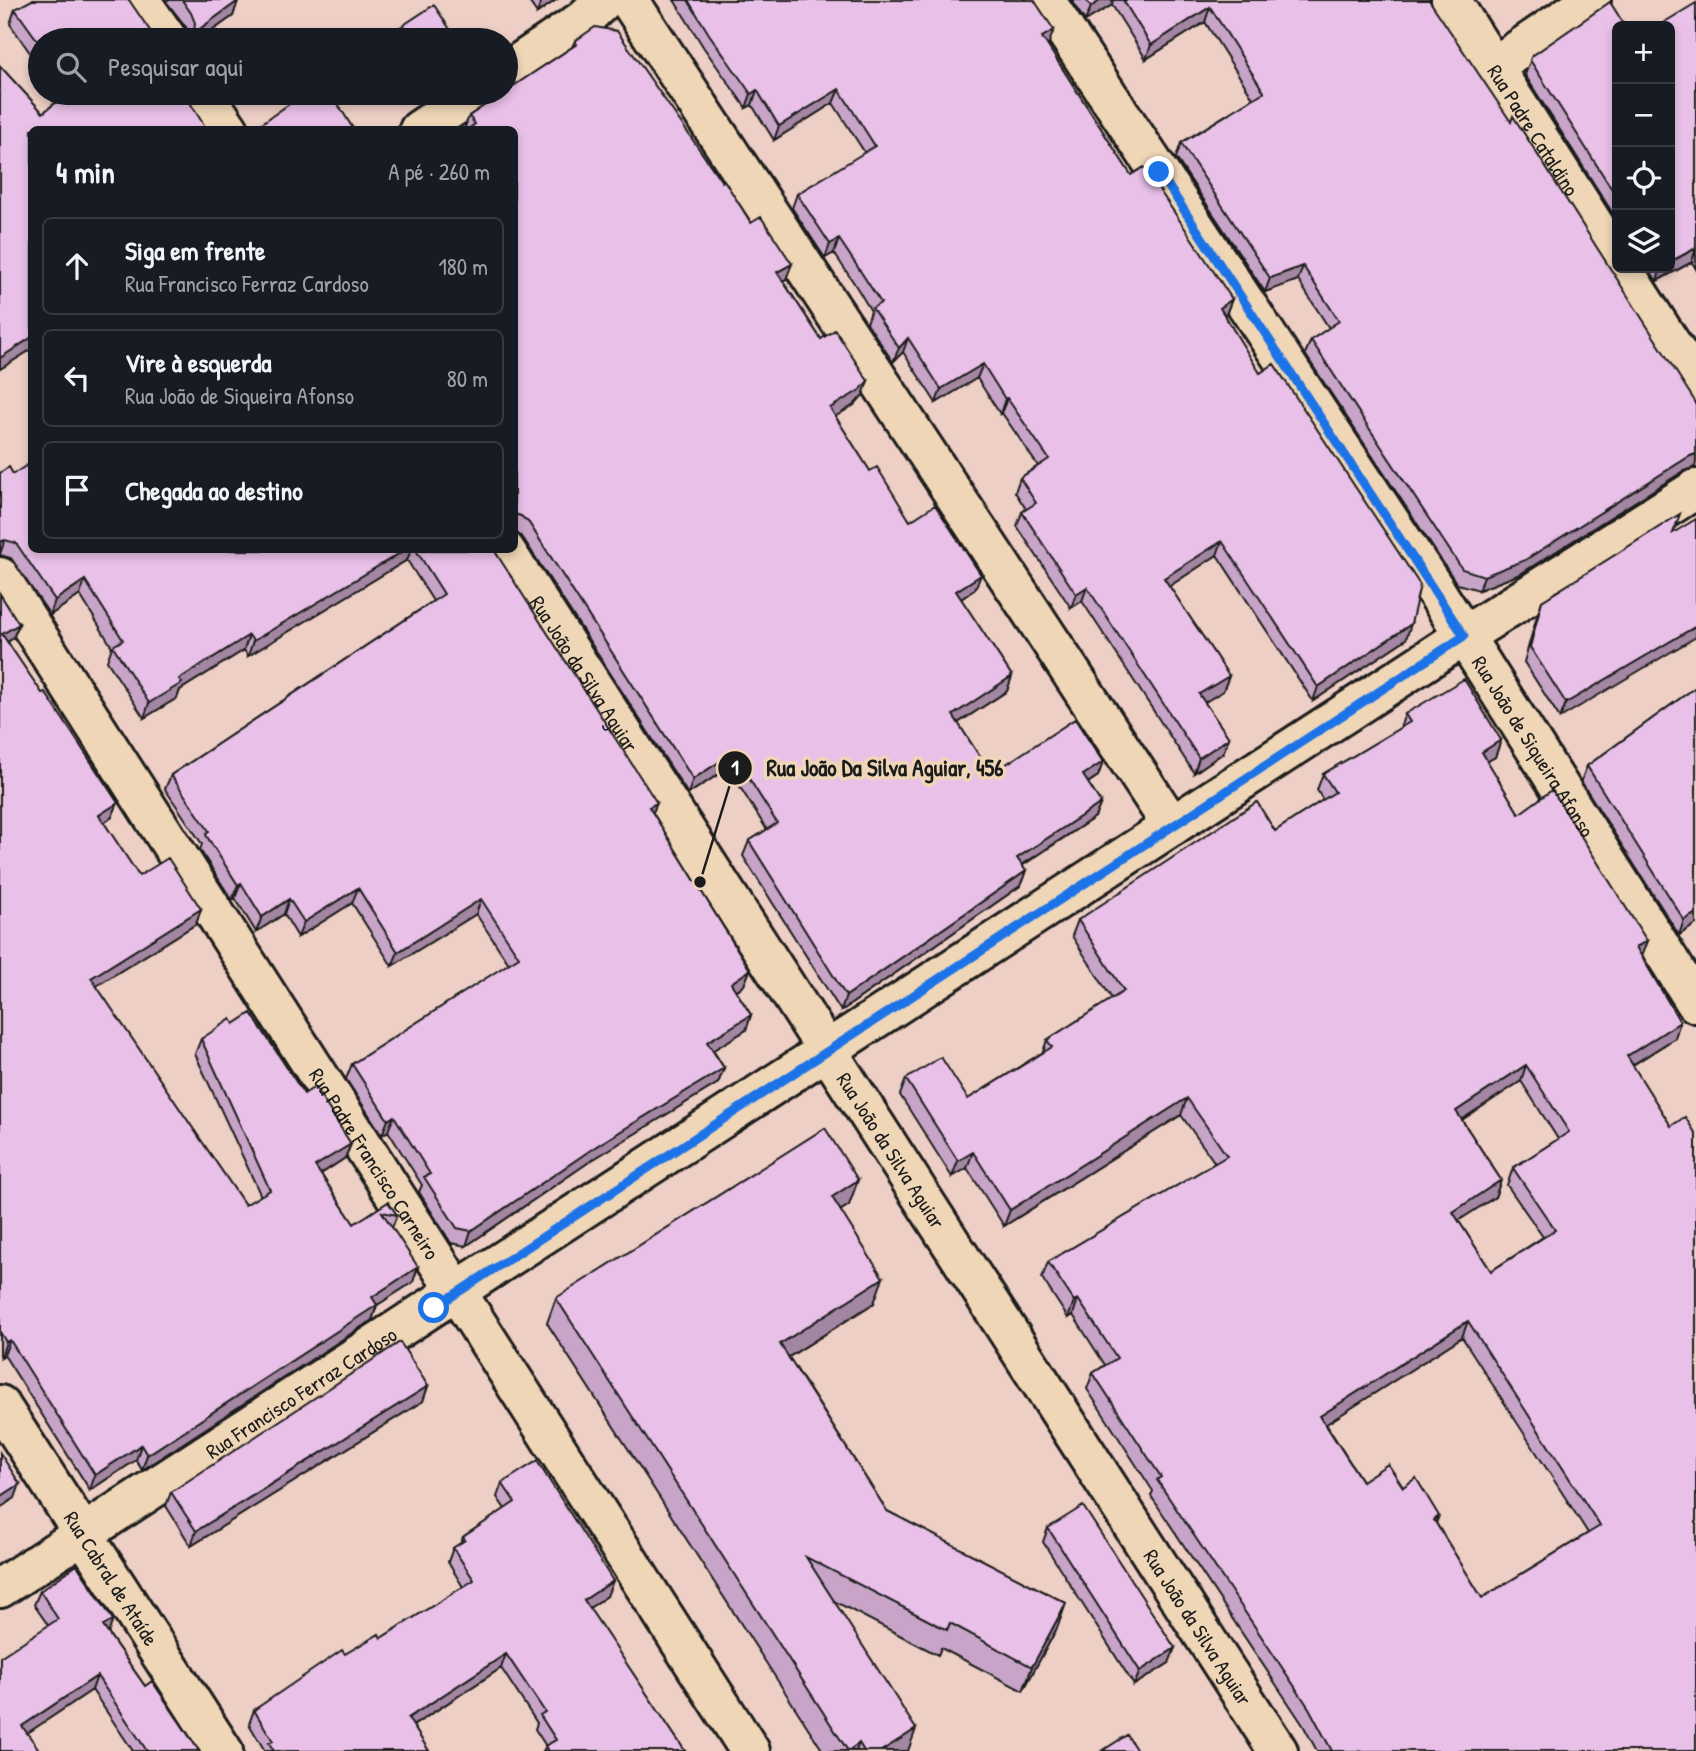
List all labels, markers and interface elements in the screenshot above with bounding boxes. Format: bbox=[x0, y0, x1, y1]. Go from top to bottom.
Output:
map controls bbox=[1612, 21, 1675, 273]
button: + bbox=[1612, 21, 1675, 84]
search box bbox=[28, 28, 518, 105]
icon: search bbox=[52, 48, 90, 86]
text: Pesquisar aqui bbox=[108, 49, 244, 84]
street label: Rua Padre Cataldino bbox=[1481, 59, 1586, 201]
button: − bbox=[1612, 84, 1675, 147]
button: locate bbox=[1612, 147, 1675, 210]
text: 4 min bbox=[56, 152, 115, 192]
text: A pé · 260 m bbox=[388, 156, 490, 187]
route end bbox=[1143, 156, 1174, 187]
button: layers bbox=[1612, 210, 1675, 273]
text: Siga em frente bbox=[125, 233, 265, 268]
icon: ahead bbox=[58, 247, 96, 285]
text: 180 m bbox=[438, 251, 488, 282]
text: Rua Francisco Ferraz Cardoso bbox=[125, 268, 369, 299]
text: Vire à esquerda bbox=[125, 345, 271, 380]
icon: left bbox=[58, 359, 96, 397]
text: 80 m bbox=[447, 363, 488, 394]
text: Rua João de Siqueira Afonso bbox=[125, 380, 354, 411]
icon: arrive bbox=[58, 471, 96, 509]
text: Chegada ao destino bbox=[125, 473, 303, 508]
street label: Rua João da Silva Aguiar bbox=[523, 590, 646, 757]
street label: Rua João de Siqueira Afonso bbox=[1466, 650, 1602, 842]
callout: Rua João Da Silva Aguiar, 456 bbox=[718, 746, 1018, 790]
text: Rua João Da Silva Aguiar, 456 bbox=[766, 752, 1004, 784]
text: 1 bbox=[731, 753, 739, 782]
street label: Rua Padre Francisco Carneiro bbox=[303, 1062, 447, 1265]
street label: Rua João da Silva Aguiar bbox=[830, 1067, 952, 1234]
route start bbox=[418, 1292, 449, 1323]
street label: Rua Francisco Ferraz Cardoso bbox=[200, 1319, 402, 1465]
street label: Rua Cabral de Ataíde bbox=[58, 1505, 166, 1651]
street label: Rua João da Silva Aguiar bbox=[1137, 1543, 1259, 1711]

